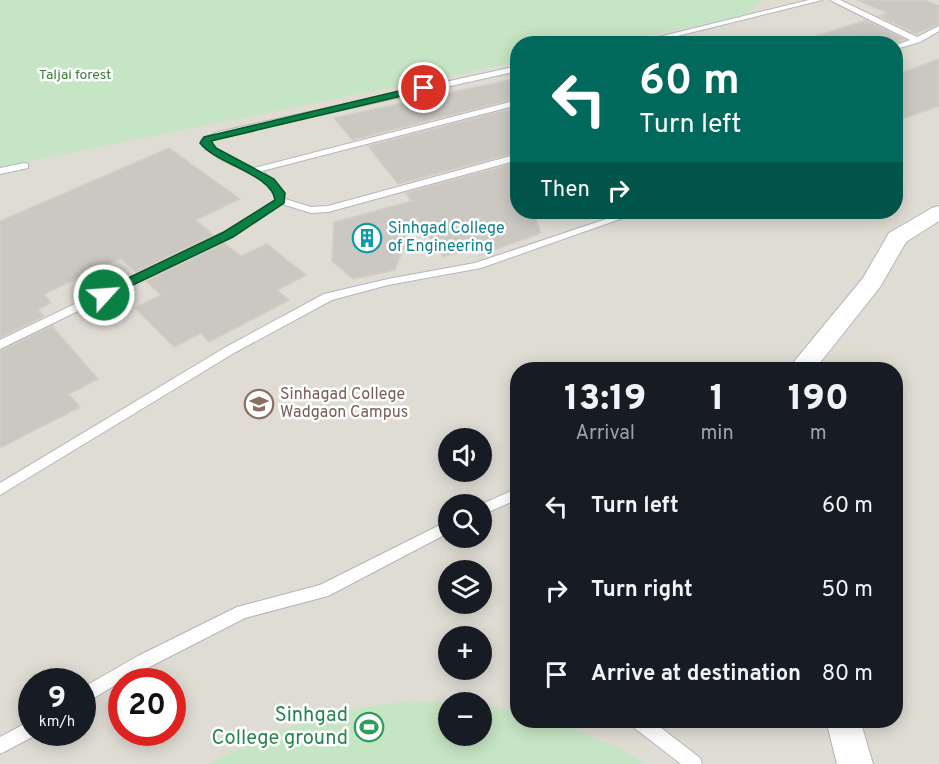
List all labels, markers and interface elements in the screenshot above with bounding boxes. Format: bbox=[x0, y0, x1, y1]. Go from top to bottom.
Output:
text: 60 m bbox=[639, 56, 740, 109]
icon: left bbox=[540, 60, 618, 138]
pin bbox=[398, 62, 449, 113]
park label: Taljai forest bbox=[39, 67, 111, 84]
icon: arrive bbox=[407, 71, 440, 104]
text: Turn left bbox=[639, 108, 741, 142]
icon: right bbox=[602, 174, 635, 207]
text: Then bbox=[540, 177, 590, 204]
place label: Sinhgad College of Engineering bbox=[388, 219, 505, 257]
building icon: Sinhgad College of Engineering bbox=[351, 222, 383, 254]
position arrow bbox=[72, 263, 136, 327]
text: 13:19 bbox=[564, 377, 646, 423]
text: 1 bbox=[710, 377, 724, 423]
text: 190 bbox=[788, 377, 849, 423]
place label: Sinhagad College Wadgaon Campus bbox=[280, 385, 408, 423]
school or university icon: Sinhagad College Wadgaon Campus bbox=[243, 388, 275, 420]
text: Arrival bbox=[575, 421, 635, 447]
text: min bbox=[700, 421, 734, 447]
text: m bbox=[810, 421, 827, 447]
map controls bbox=[438, 428, 492, 746]
button: sound bbox=[438, 428, 492, 482]
icon: left bbox=[540, 490, 573, 523]
text: Turn left bbox=[591, 493, 679, 520]
text: 60 m bbox=[822, 493, 873, 520]
button: search bbox=[438, 494, 492, 548]
button: layers bbox=[438, 560, 492, 614]
icon: right bbox=[540, 574, 573, 607]
text: Turn right bbox=[591, 577, 693, 604]
text: 50 m bbox=[821, 577, 873, 604]
button: + bbox=[438, 626, 492, 680]
icon: arrive bbox=[540, 658, 573, 691]
text: Arrive at destination bbox=[591, 661, 801, 688]
text: 80 m bbox=[822, 661, 873, 688]
speed limit sign: 20 bbox=[108, 668, 186, 746]
text: 9 bbox=[48, 681, 66, 718]
button: − bbox=[438, 692, 492, 746]
place label: Sinhgad College ground bbox=[212, 703, 348, 752]
sports icon: Sinhgad College ground bbox=[353, 711, 385, 743]
text: km/h bbox=[39, 713, 75, 732]

